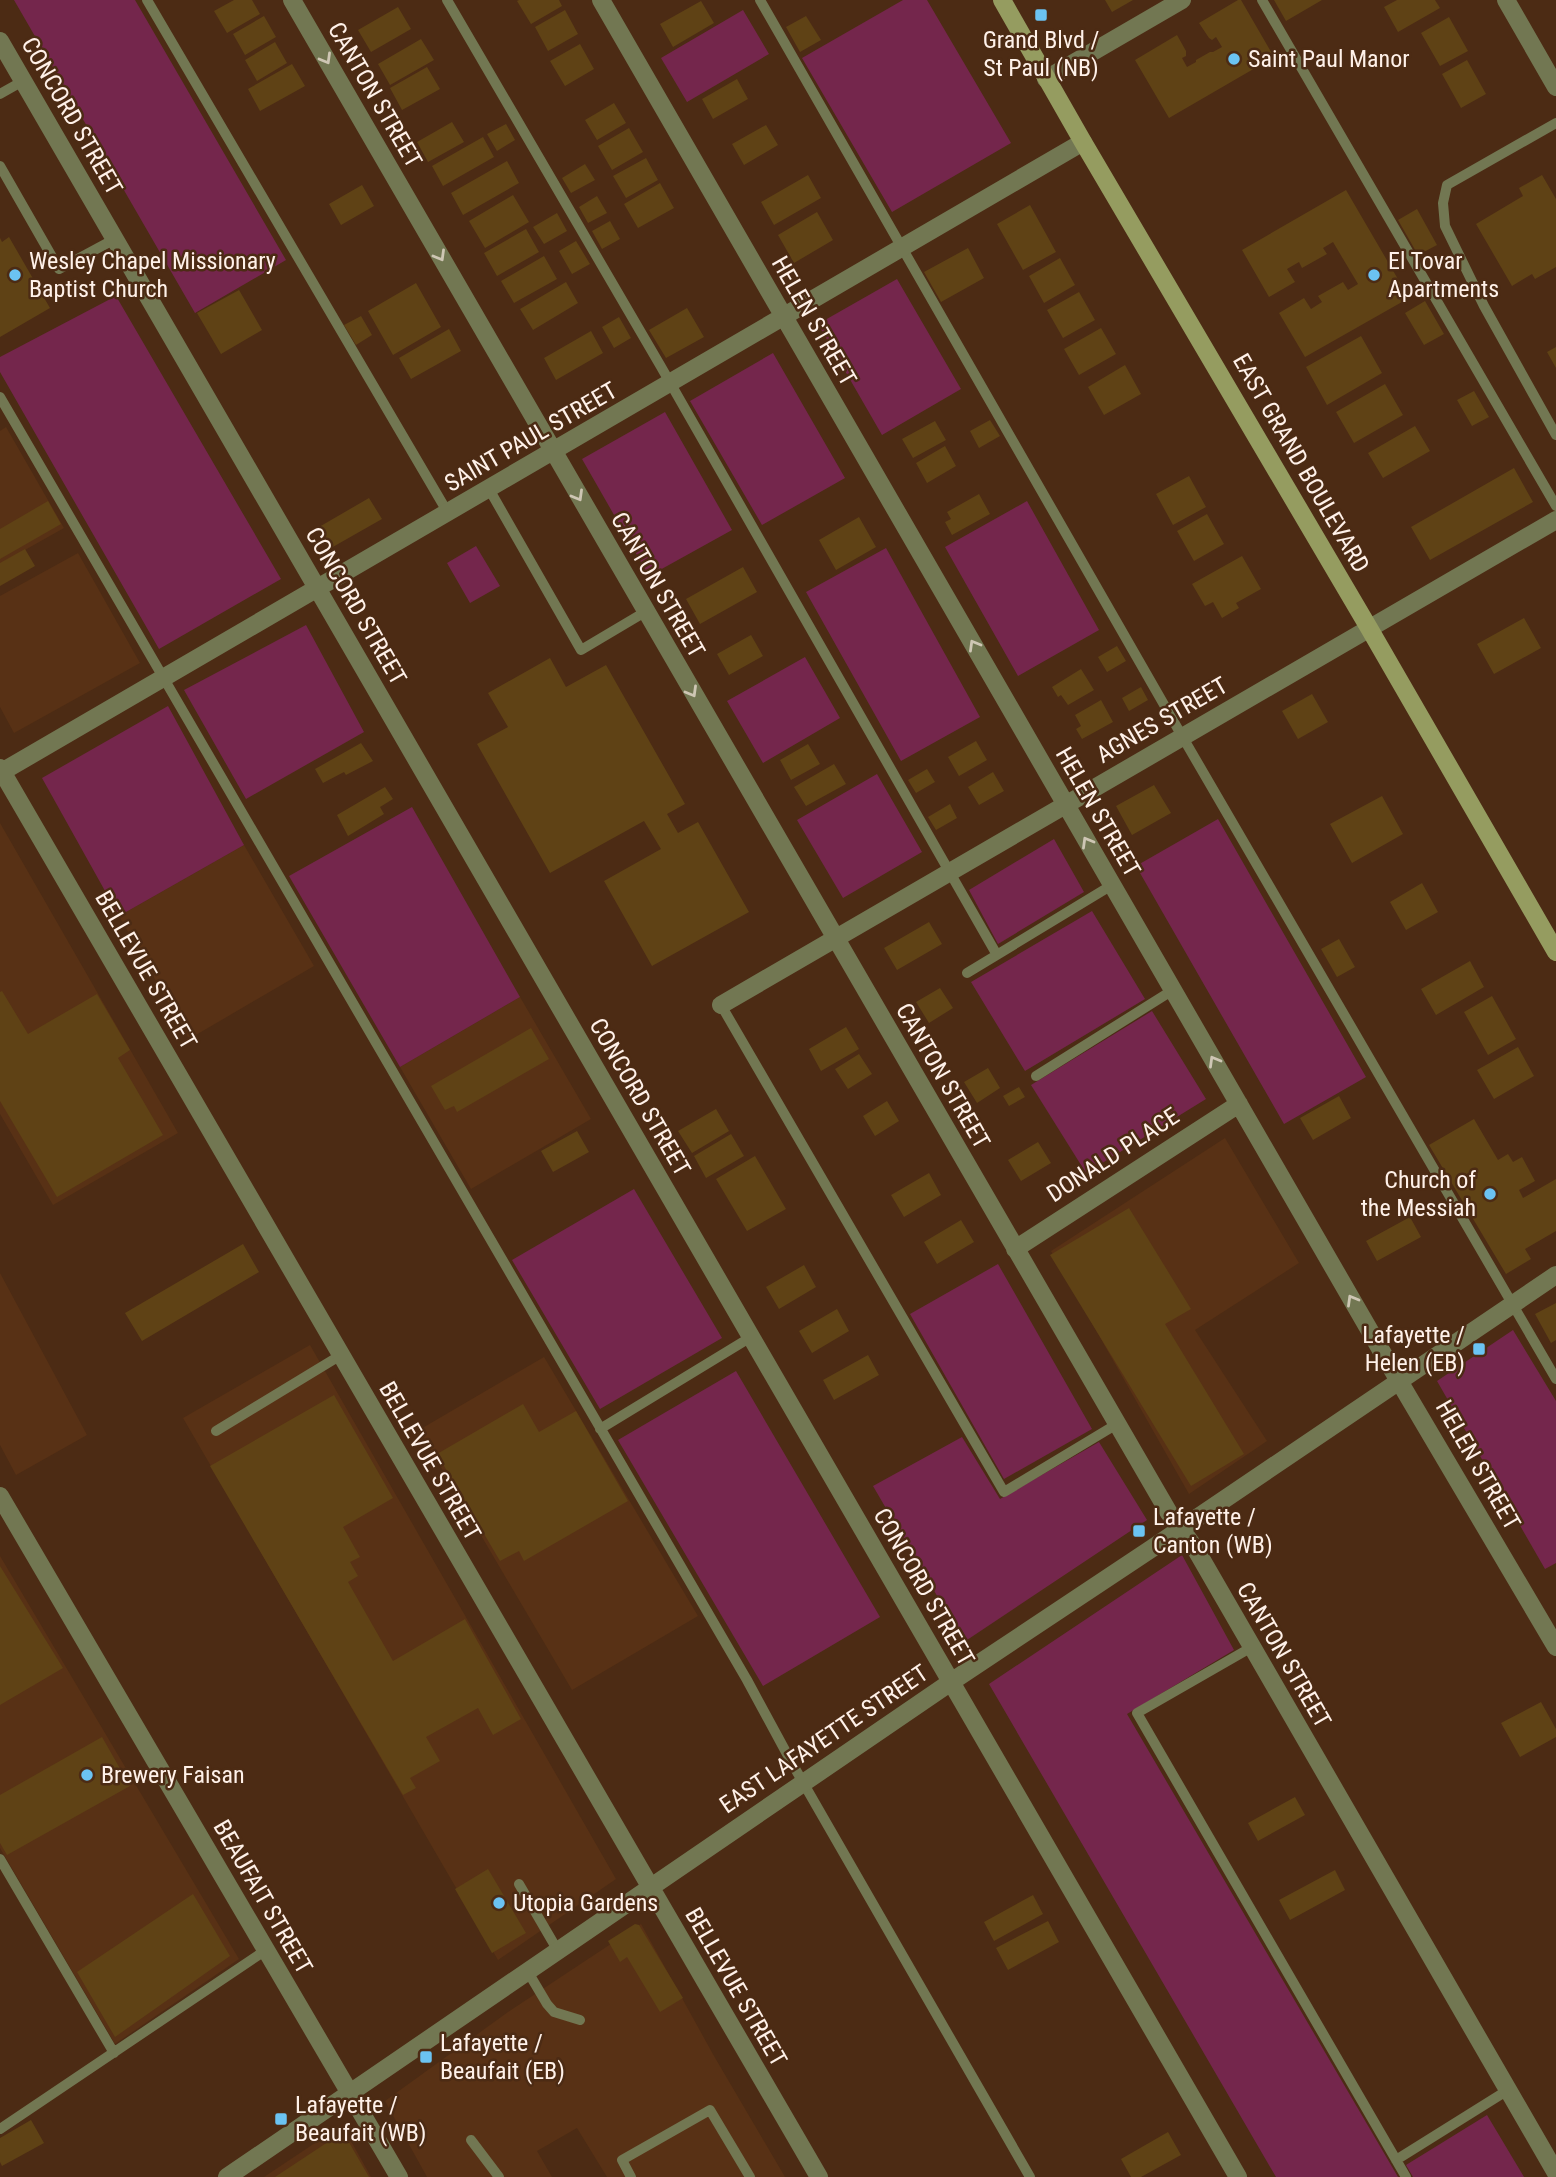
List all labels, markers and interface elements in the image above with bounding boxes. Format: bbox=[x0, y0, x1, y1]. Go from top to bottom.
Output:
marker: Grand Blvd / St Paul (NB) bbox=[1033, 7, 1049, 23]
street label: CANTON STREET bbox=[322, 17, 428, 173]
place label: Grand Blvd / St Paul (NB) bbox=[983, 26, 1099, 82]
street label: CONCORD STREET bbox=[16, 32, 128, 200]
place label: Saint Paul Manor bbox=[1248, 45, 1410, 73]
marker: Saint Paul Manor bbox=[1226, 51, 1242, 67]
one-way arrow bbox=[318, 52, 331, 65]
place label: Wesley Chapel Missionary Baptist Church bbox=[29, 247, 276, 303]
place label: El Tovar Apartments bbox=[1388, 247, 1499, 303]
one-way arrow bbox=[432, 249, 445, 262]
street label: HELEN STREET bbox=[766, 251, 862, 391]
marker: Wesley Chapel Missionary Baptist Church bbox=[7, 267, 23, 283]
marker: El Tovar Apartments bbox=[1366, 267, 1382, 283]
street label: EAST GRAND BOULEVARD bbox=[1227, 349, 1375, 577]
street label: SAINT PAUL STREET bbox=[440, 376, 622, 498]
one-way arrow bbox=[570, 488, 583, 501]
street label: CANTON STREET bbox=[605, 507, 711, 663]
street label: CONCORD STREET bbox=[300, 522, 412, 690]
one-way arrow bbox=[969, 640, 982, 653]
street label: AGNES STREET bbox=[1091, 671, 1233, 769]
one-way arrow bbox=[684, 685, 697, 698]
street label: HELEN STREET bbox=[1050, 742, 1146, 882]
one-way arrow bbox=[1083, 837, 1096, 850]
street label: BELLEVUE STREET bbox=[89, 886, 203, 1054]
street label: CANTON STREET bbox=[890, 998, 996, 1154]
street label: CONCORD STREET bbox=[584, 1013, 696, 1181]
one-way arrow bbox=[1209, 1055, 1222, 1068]
street label: DONALD PLACE bbox=[1042, 1102, 1184, 1208]
place label: Church of the Messiah bbox=[1361, 1166, 1476, 1222]
marker: Church of the Messiah bbox=[1482, 1186, 1498, 1202]
one-way arrow bbox=[1347, 1294, 1360, 1307]
place label: Lafayette / Helen (EB) bbox=[1362, 1321, 1465, 1377]
marker: Lafayette / Helen (EB) bbox=[1471, 1341, 1487, 1357]
street label: BELLEVUE STREET bbox=[373, 1377, 487, 1545]
street label: HELEN STREET bbox=[1430, 1395, 1526, 1535]
street label: CONCORD STREET bbox=[868, 1503, 980, 1671]
place label: Lafayette / Canton (WB) bbox=[1153, 1503, 1273, 1559]
marker: Lafayette / Canton (WB) bbox=[1131, 1523, 1147, 1539]
street label: CANTON STREET bbox=[1231, 1577, 1337, 1733]
street label: EAST LAFAYETTE STREET bbox=[715, 1659, 933, 1819]
place label: Brewery Faisan bbox=[101, 1761, 245, 1789]
marker: Brewery Faisan bbox=[79, 1767, 95, 1783]
street label: BEAUFAIT STREET bbox=[208, 1815, 318, 1979]
place label: Utopia Gardens bbox=[513, 1889, 658, 1917]
marker: Utopia Gardens bbox=[491, 1895, 507, 1911]
street label: BELLEVUE STREET bbox=[679, 1903, 793, 2071]
place label: Lafayette / Beaufait (EB) bbox=[440, 2029, 565, 2085]
marker: Lafayette / Beaufait (EB) bbox=[418, 2049, 434, 2065]
place label: Lafayette / Beaufait (WB) bbox=[295, 2091, 426, 2147]
marker: Lafayette / Beaufait (WB) bbox=[273, 2111, 289, 2127]

